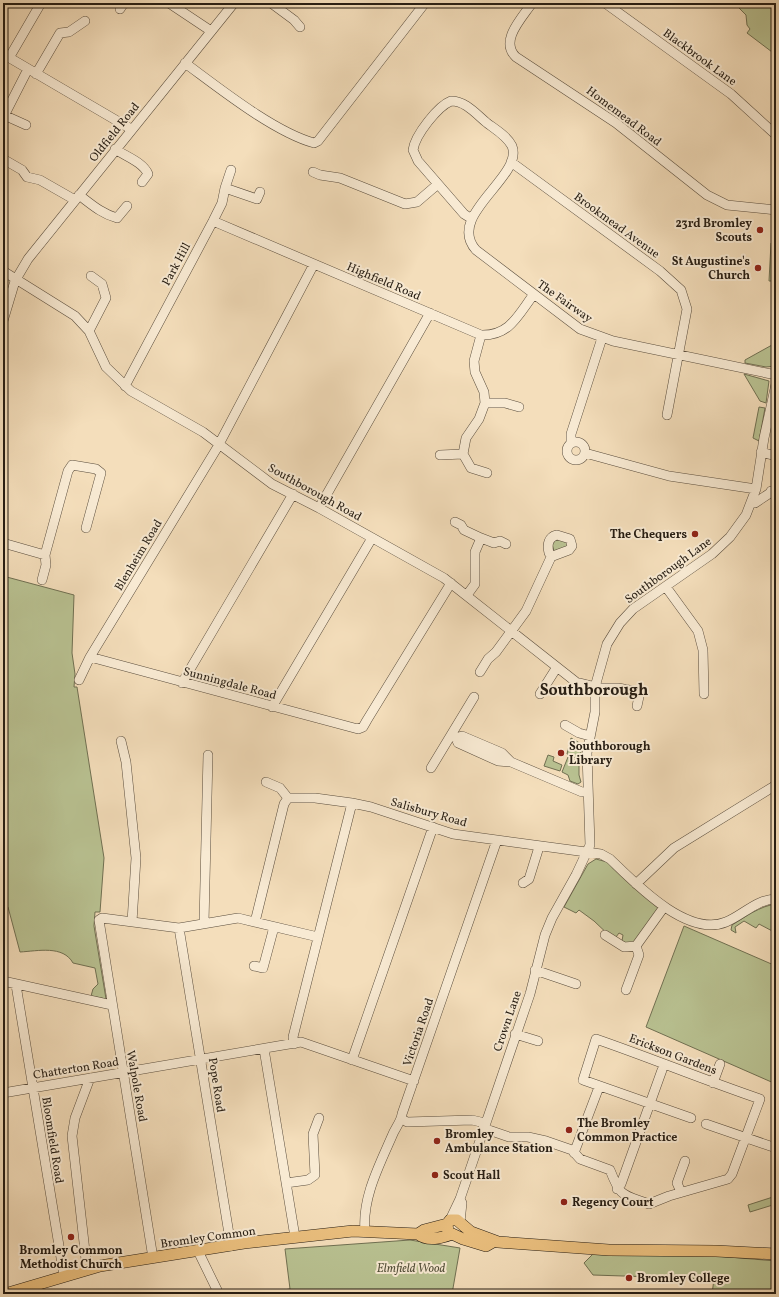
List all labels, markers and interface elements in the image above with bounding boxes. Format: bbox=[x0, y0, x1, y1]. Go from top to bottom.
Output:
street label: Blackbrook Lane bbox=[659, 26, 740, 90]
street label: Homemead Road bbox=[583, 83, 664, 150]
street label: Oldfield Road bbox=[86, 99, 144, 166]
street label: Brookmead Avenue bbox=[570, 189, 663, 263]
place label: 23rd Bromley Scouts bbox=[675, 216, 752, 246]
marker: 23rd Bromley Scouts bbox=[755, 225, 765, 235]
street label: Park Hill bbox=[159, 240, 195, 289]
place label: St Augustine's Church bbox=[672, 254, 750, 284]
street label: Highfield Road bbox=[344, 259, 423, 305]
marker: St Augustine's Church bbox=[753, 263, 763, 273]
street label: The Fairway bbox=[534, 277, 596, 327]
street label: Southborough Road bbox=[265, 460, 365, 525]
street label: Blenheim Road bbox=[111, 517, 167, 594]
place label: The Chequers bbox=[610, 527, 687, 543]
marker: The Chequers bbox=[690, 529, 700, 539]
street label: Southborough Lane bbox=[622, 534, 715, 608]
street label: Sunningdale Road bbox=[181, 664, 278, 704]
district label: Southborough bbox=[540, 680, 648, 702]
place label: Southborough Library bbox=[569, 739, 651, 769]
marker: Southborough Library bbox=[556, 748, 566, 758]
street label: Salisbury Road bbox=[389, 794, 469, 832]
street label: Crown Lane bbox=[490, 988, 526, 1054]
street label: Victoria Road bbox=[400, 996, 438, 1069]
street label: Erickson Gardens bbox=[626, 1031, 719, 1079]
street label: Walpole Road bbox=[122, 1049, 150, 1124]
street label: Chatterton Road bbox=[32, 1054, 121, 1084]
street label: Pope Road bbox=[204, 1057, 228, 1114]
street label: Bloomfield Road bbox=[37, 1096, 67, 1185]
place label: The Bromley Common Practice bbox=[577, 1116, 677, 1146]
marker: The Bromley Common Practice bbox=[564, 1125, 574, 1135]
place label: Bromley Ambulance Station bbox=[445, 1127, 553, 1157]
marker: Bromley Ambulance Station bbox=[432, 1136, 442, 1146]
place label: Scout Hall bbox=[443, 1168, 500, 1184]
marker: Scout Hall bbox=[430, 1170, 440, 1180]
place label: Regency Court bbox=[572, 1195, 654, 1211]
marker: Regency Court bbox=[559, 1197, 569, 1207]
street label: Bromley Common bbox=[159, 1223, 257, 1253]
marker: Bromley Common Methodist Church bbox=[66, 1232, 76, 1242]
place label: Bromley Common Methodist Church bbox=[19, 1243, 123, 1273]
park label: Elmfield Wood bbox=[377, 1261, 445, 1277]
place label: Bromley College bbox=[637, 1271, 730, 1287]
marker: Bromley College bbox=[624, 1273, 634, 1283]

